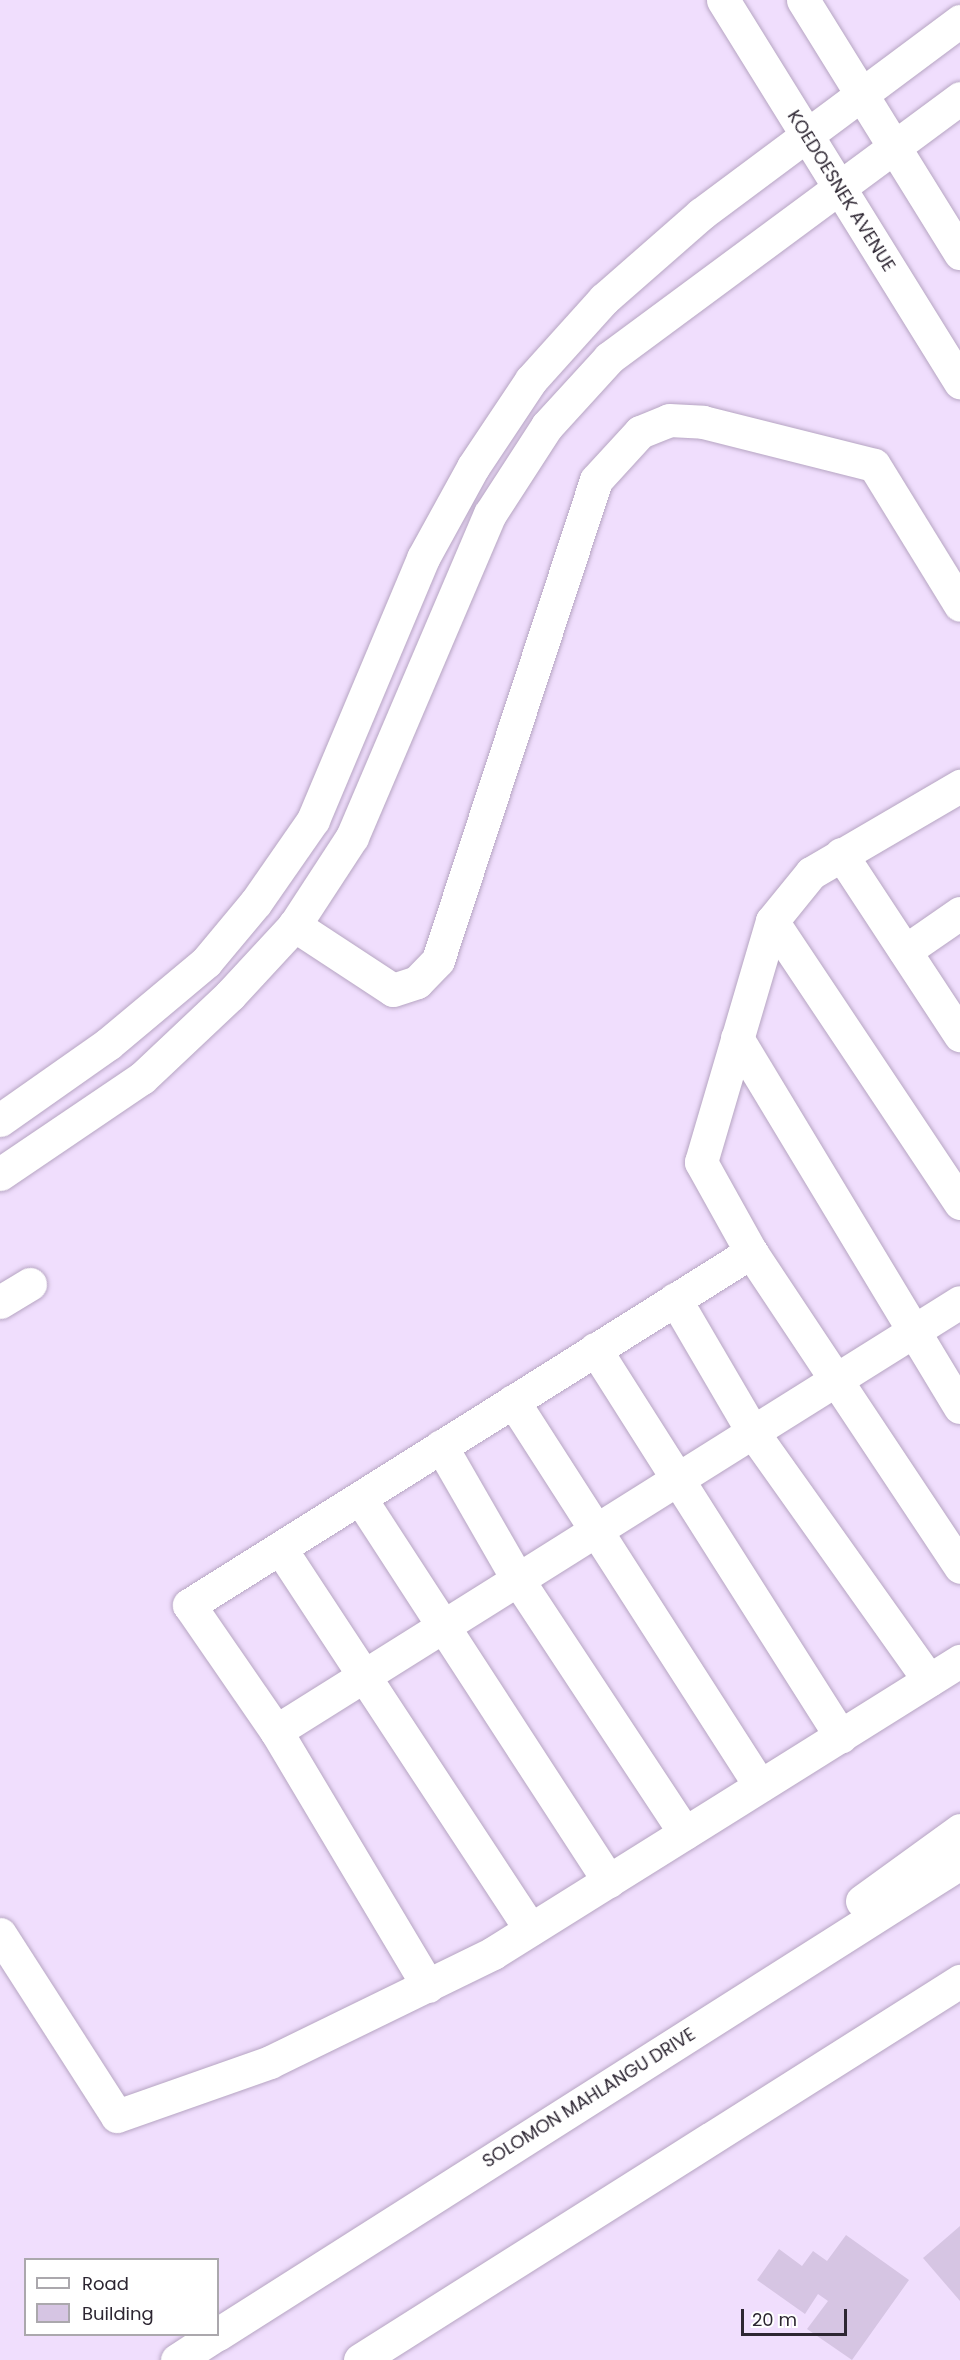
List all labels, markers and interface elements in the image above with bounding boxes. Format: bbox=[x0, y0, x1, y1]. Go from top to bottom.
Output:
street label: KOEDOESNEK AVENUE bbox=[783, 106, 899, 276]
street label: SOLOMON MAHLANGU DRIVE bbox=[479, 2023, 699, 2173]
legend bbox=[24, 2258, 219, 2336]
text: Road bbox=[82, 2271, 129, 2296]
scale bar bbox=[744, 2297, 850, 2335]
text: Building bbox=[82, 2301, 154, 2326]
text: 20 m bbox=[752, 2307, 797, 2332]

